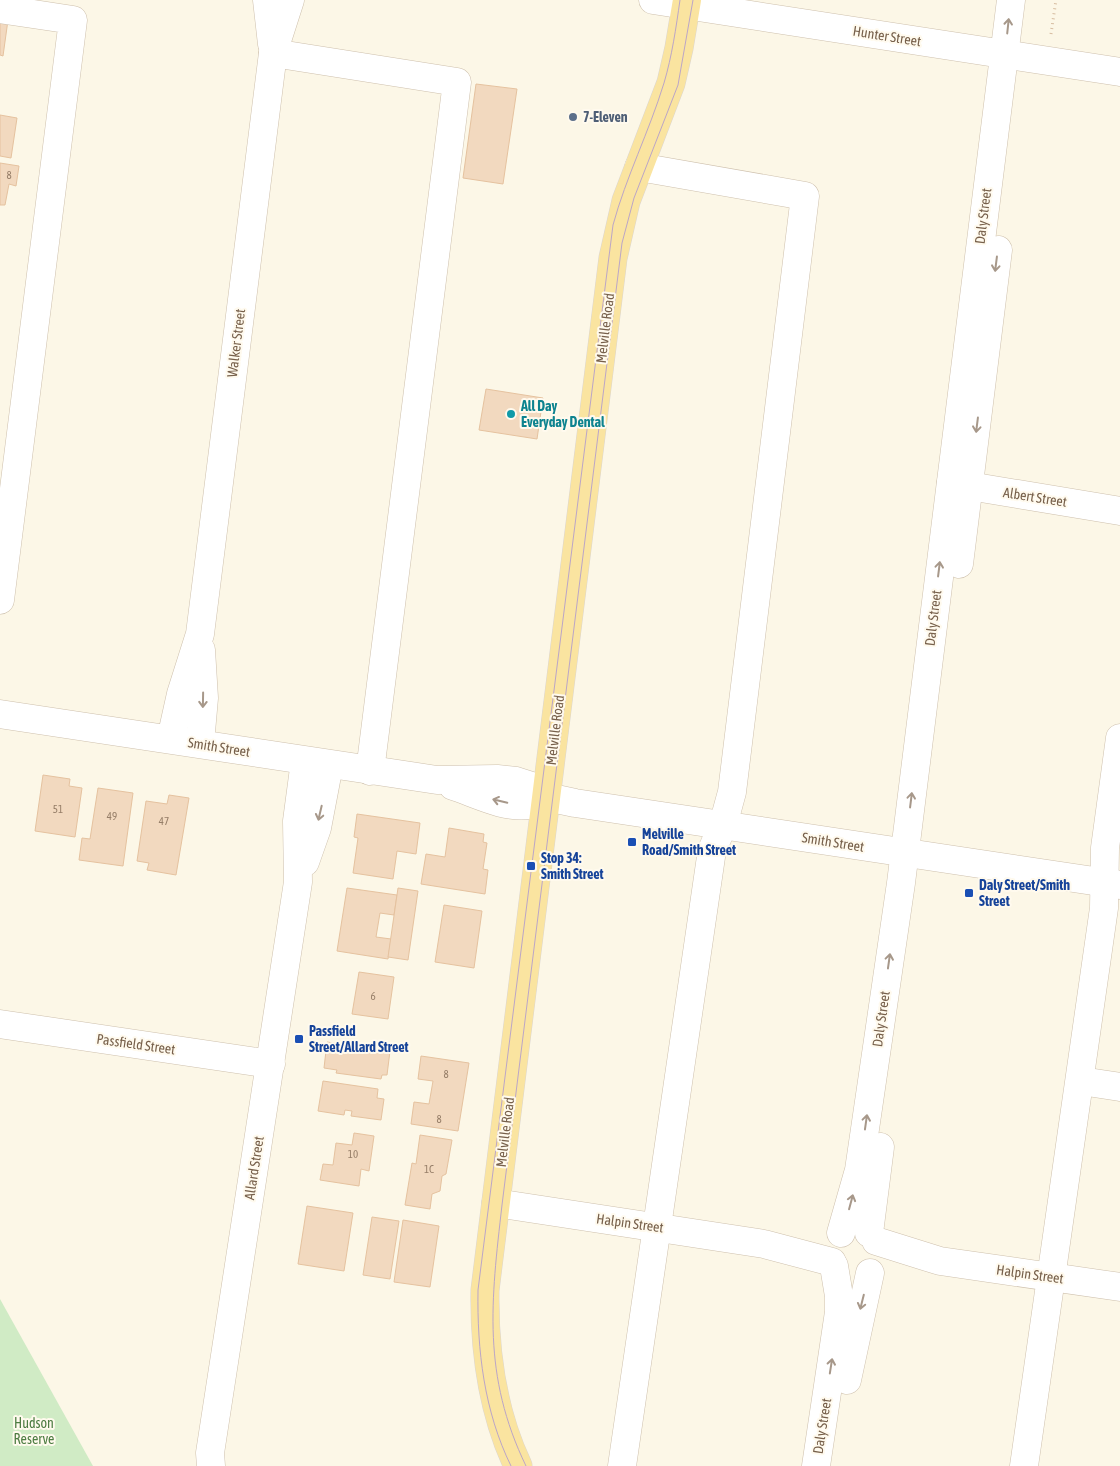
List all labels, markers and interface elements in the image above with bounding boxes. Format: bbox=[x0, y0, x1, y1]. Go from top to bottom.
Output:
one-way arrow bbox=[1003, 18, 1013, 34]
street label: Hunter Street bbox=[852, 23, 922, 49]
place label: 7-Eleven bbox=[583, 109, 628, 125]
marker: 7-Eleven bbox=[567, 111, 579, 123]
house number: 8 bbox=[6, 169, 12, 181]
street label: Daly Street bbox=[972, 187, 994, 245]
one-way arrow bbox=[991, 255, 1001, 271]
street label: Melville Road bbox=[593, 292, 617, 364]
street label: Walker Street bbox=[224, 308, 248, 378]
place label: All Day Everyday Dental bbox=[520, 398, 605, 430]
marker: All Day Everyday Dental bbox=[505, 408, 517, 420]
one-way arrow bbox=[972, 417, 982, 433]
street label: Albert Street bbox=[1002, 484, 1068, 510]
one-way arrow bbox=[934, 562, 944, 578]
street label: Daly Street bbox=[922, 589, 944, 647]
one-way arrow bbox=[198, 691, 208, 707]
street label: Melville Road bbox=[543, 694, 567, 766]
street label: Smith Street bbox=[187, 734, 251, 760]
one-way arrow bbox=[906, 793, 916, 809]
one-way arrow bbox=[493, 796, 509, 805]
house number: 51 bbox=[53, 803, 63, 815]
one-way arrow bbox=[315, 804, 324, 820]
house number: 49 bbox=[107, 810, 117, 822]
house number: 47 bbox=[159, 815, 169, 827]
place label: Melville Road/Smith Street bbox=[642, 826, 736, 858]
street label: Smith Street bbox=[801, 829, 865, 855]
marker: Melville Road/Smith Street bbox=[626, 836, 638, 848]
place label: Stop 34: Smith Street bbox=[541, 850, 604, 882]
marker: Stop 34: Smith Street bbox=[525, 860, 537, 872]
place label: Daly Street/Smith Street bbox=[979, 877, 1070, 909]
marker: Daly Street/Smith Street bbox=[963, 887, 975, 899]
one-way arrow bbox=[885, 954, 895, 970]
house number: 6 bbox=[370, 990, 376, 1002]
street label: Daly Street bbox=[869, 990, 893, 1048]
place label: Passfield Street/Allard Street bbox=[309, 1023, 409, 1055]
street label: Passfield Street bbox=[96, 1031, 176, 1057]
marker: Passfield Street/Allard Street bbox=[293, 1033, 305, 1045]
house number: 8 bbox=[443, 1068, 449, 1080]
street label: Melville Road bbox=[493, 1096, 517, 1168]
house number: 8 bbox=[436, 1113, 442, 1125]
one-way arrow bbox=[861, 1114, 871, 1130]
street label: Allard Street bbox=[241, 1135, 267, 1201]
house number: 10 bbox=[348, 1148, 358, 1160]
house number: 1C bbox=[424, 1163, 434, 1175]
one-way arrow bbox=[847, 1194, 856, 1210]
street label: Halpin Street bbox=[595, 1210, 665, 1236]
street label: Halpin Street bbox=[995, 1261, 1065, 1287]
one-way arrow bbox=[857, 1294, 867, 1310]
one-way arrow bbox=[826, 1358, 836, 1374]
street label: Daly Street bbox=[810, 1397, 834, 1455]
park label: Hudson Reserve bbox=[14, 1415, 54, 1447]

